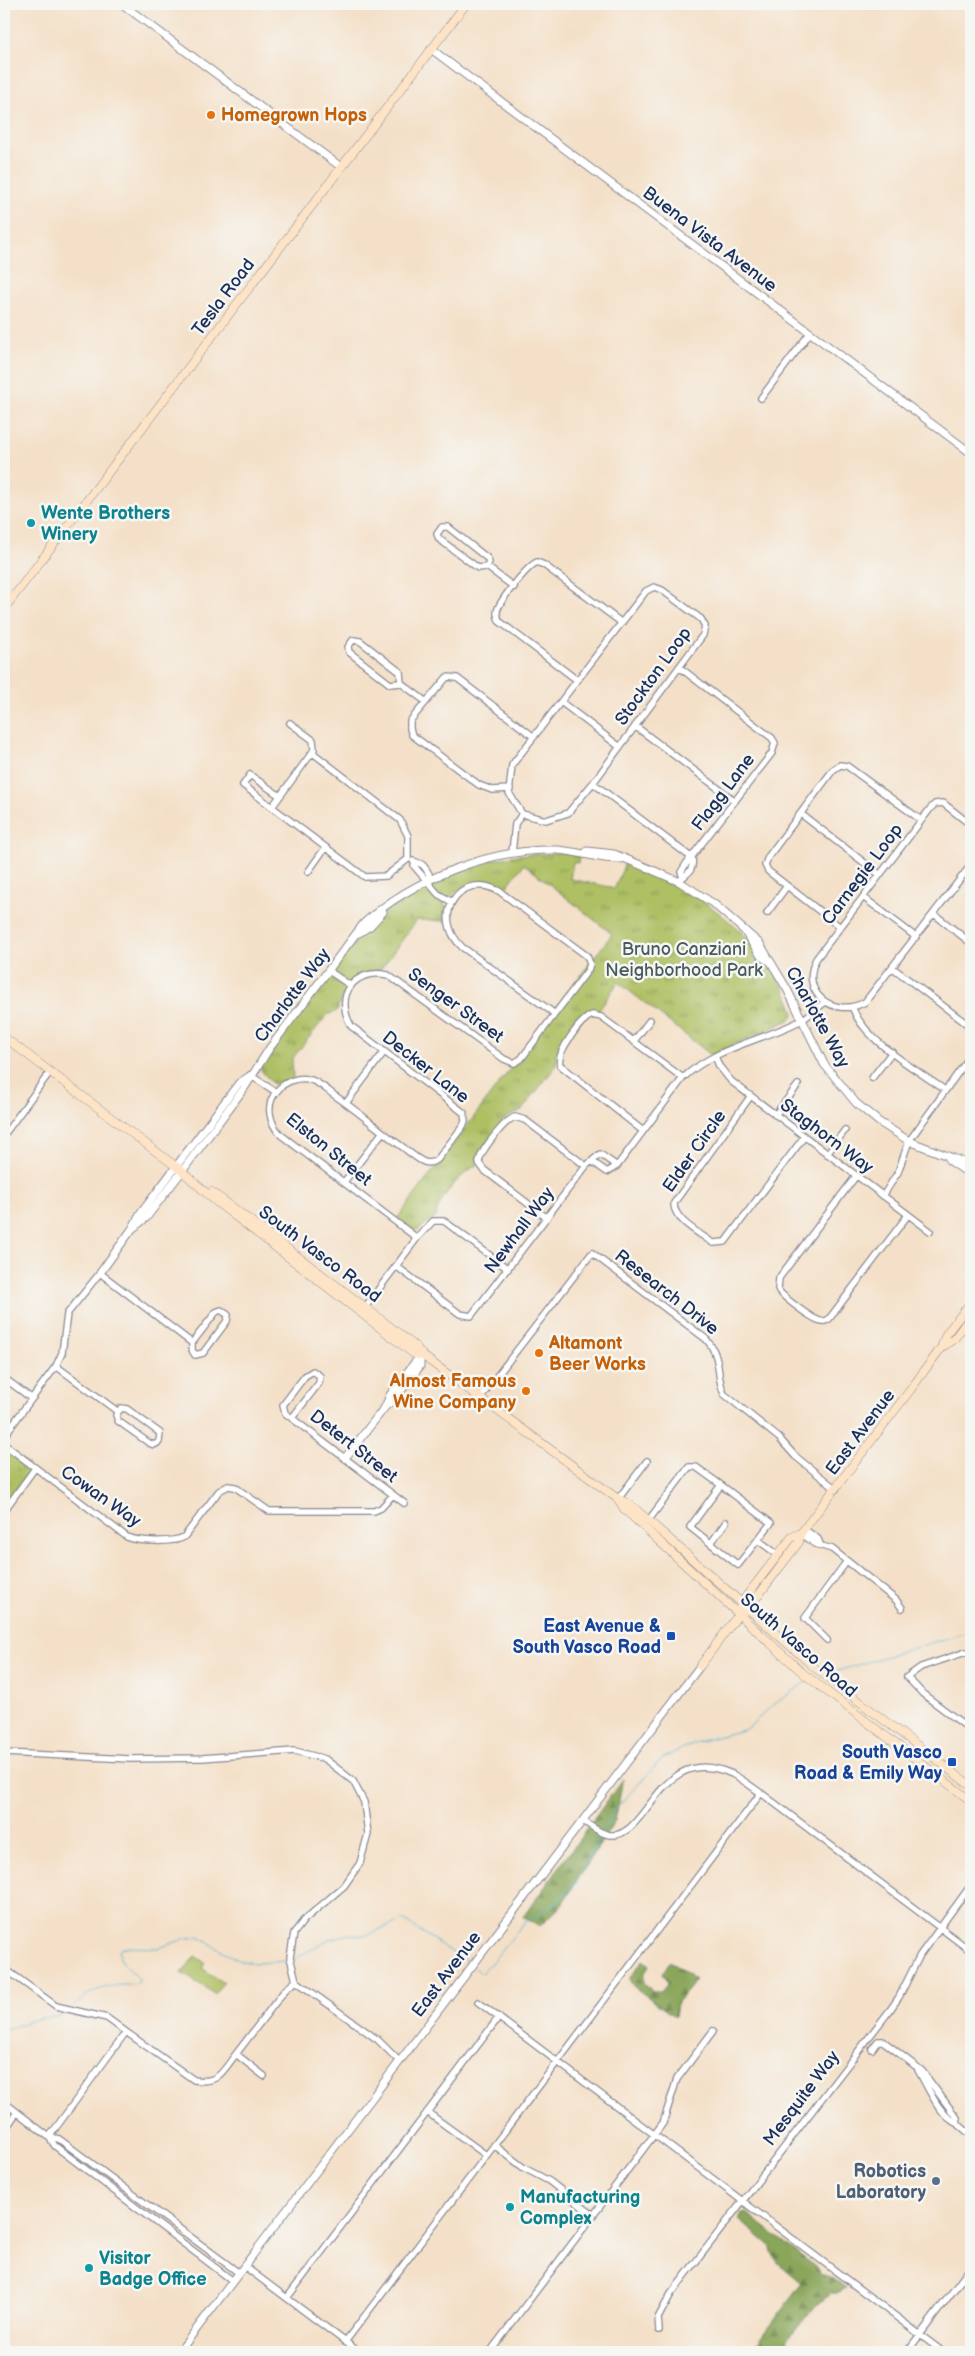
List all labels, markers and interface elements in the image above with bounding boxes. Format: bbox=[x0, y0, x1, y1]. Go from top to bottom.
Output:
place label: Homegrown Hops bbox=[221, 105, 367, 126]
marker: Homegrown Hops bbox=[205, 109, 217, 121]
street label: Buena Vista Avenue bbox=[639, 182, 781, 297]
street label: Tesla Road bbox=[188, 255, 259, 340]
place label: Wente Brothers Winery bbox=[41, 503, 170, 545]
marker: Wente Brothers Winery bbox=[25, 517, 37, 529]
street label: Stockton Loop bbox=[611, 623, 696, 729]
street label: Flagg Lane bbox=[688, 749, 759, 835]
street label: Carnegie Loop bbox=[818, 820, 907, 929]
park label: Bruno Canziani Neighborhood Park bbox=[605, 939, 763, 981]
street label: Charlotte Way bbox=[250, 943, 335, 1046]
street label: Charlotte Way bbox=[781, 963, 854, 1072]
street label: Senger Street bbox=[404, 964, 508, 1047]
street label: Decker Lane bbox=[378, 1027, 474, 1108]
street label: Staghorn Way bbox=[776, 1095, 878, 1179]
street label: Elder Circle bbox=[658, 1106, 731, 1196]
street label: Elston Street bbox=[282, 1108, 376, 1191]
street label: Newhall Way bbox=[480, 1182, 559, 1277]
street label: South Vasco Road bbox=[254, 1202, 385, 1307]
street label: Research Drive bbox=[611, 1245, 723, 1340]
place label: Altamont Beer Works bbox=[548, 1333, 646, 1375]
marker: Altamont Beer Works bbox=[533, 1347, 545, 1359]
place label: Almost Famous Wine Company bbox=[389, 1371, 517, 1413]
marker: Almost Famous Wine Company bbox=[520, 1385, 532, 1397]
street label: East Avenue bbox=[821, 1385, 900, 1479]
street label: Detert Street bbox=[306, 1406, 402, 1487]
street label: Cowan Way bbox=[57, 1461, 146, 1532]
street label: South Vasco Road bbox=[736, 1589, 861, 1702]
place label: East Avenue & South Vasco Road bbox=[513, 1616, 661, 1658]
marker: East Avenue & South Vasco Road bbox=[665, 1630, 677, 1642]
place label: South Vasco Road & Emily Way bbox=[794, 1742, 943, 1784]
marker: South Vasco Road & Emily Way bbox=[946, 1756, 958, 1768]
street label: East Avenue bbox=[407, 1927, 486, 2021]
street label: Mesquite Way bbox=[759, 2046, 844, 2150]
place label: Robotics Laboratory bbox=[836, 2161, 927, 2203]
marker: Robotics Laboratory bbox=[930, 2175, 942, 2187]
place label: Manufacturing Complex bbox=[520, 2187, 640, 2229]
marker: Manufacturing Complex bbox=[504, 2201, 516, 2213]
place label: Visitor Badge Office bbox=[99, 2248, 207, 2290]
marker: Visitor Badge Office bbox=[83, 2262, 95, 2274]

